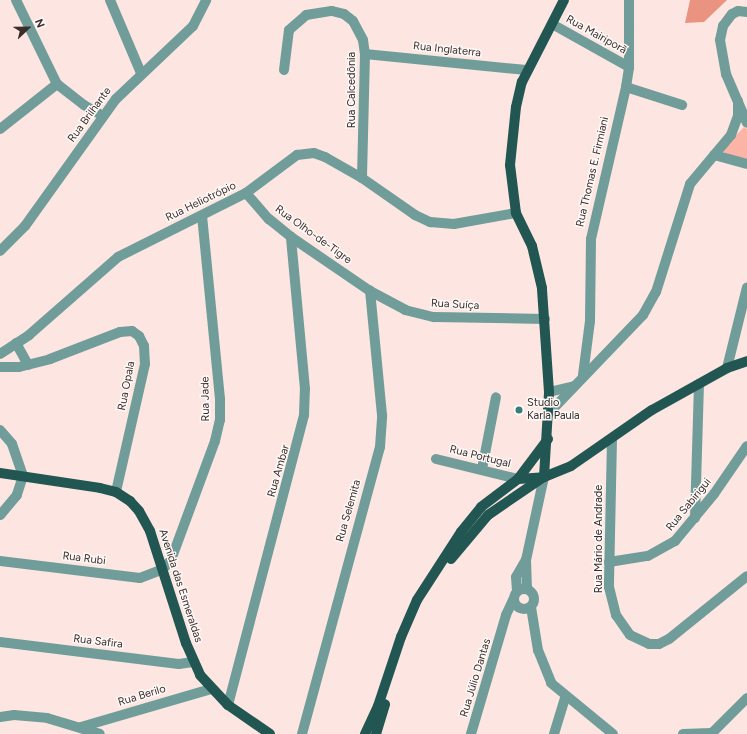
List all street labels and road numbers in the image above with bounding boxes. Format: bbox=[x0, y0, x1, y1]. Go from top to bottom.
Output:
street label: Rua Mairiporã bbox=[563, 13, 629, 57]
street label: Rua Inglaterra bbox=[412, 40, 482, 60]
street label: Rua Calcedônia bbox=[345, 52, 359, 128]
street label: Rua Brilhante bbox=[66, 85, 114, 145]
street label: Rua Thomas E. Firmiani bbox=[574, 116, 612, 228]
street label: Rua Heliotrópio bbox=[164, 179, 238, 225]
street label: Rua Olho-de-Tigre bbox=[272, 203, 354, 267]
street label: Rua Suíça bbox=[431, 297, 479, 313]
street label: Rua Opala bbox=[116, 360, 138, 412]
street label: Rua Jade bbox=[199, 376, 213, 422]
street label: Rua Ambar bbox=[265, 443, 293, 499]
street label: Rua Portugal bbox=[448, 443, 512, 471]
street label: Rua Sabirigui bbox=[664, 476, 714, 534]
street label: Rua Selemita bbox=[334, 478, 364, 544]
street label: Rua Mário de Andrade bbox=[592, 485, 606, 593]
street label: Avenida das Esmeraldas bbox=[155, 528, 205, 644]
street label: Rua Rubi bbox=[62, 550, 106, 568]
street label: Rua Safira bbox=[73, 632, 123, 652]
street label: Rua Júlio Dantas bbox=[458, 637, 494, 719]
street label: Rua Berilo bbox=[117, 683, 167, 709]

